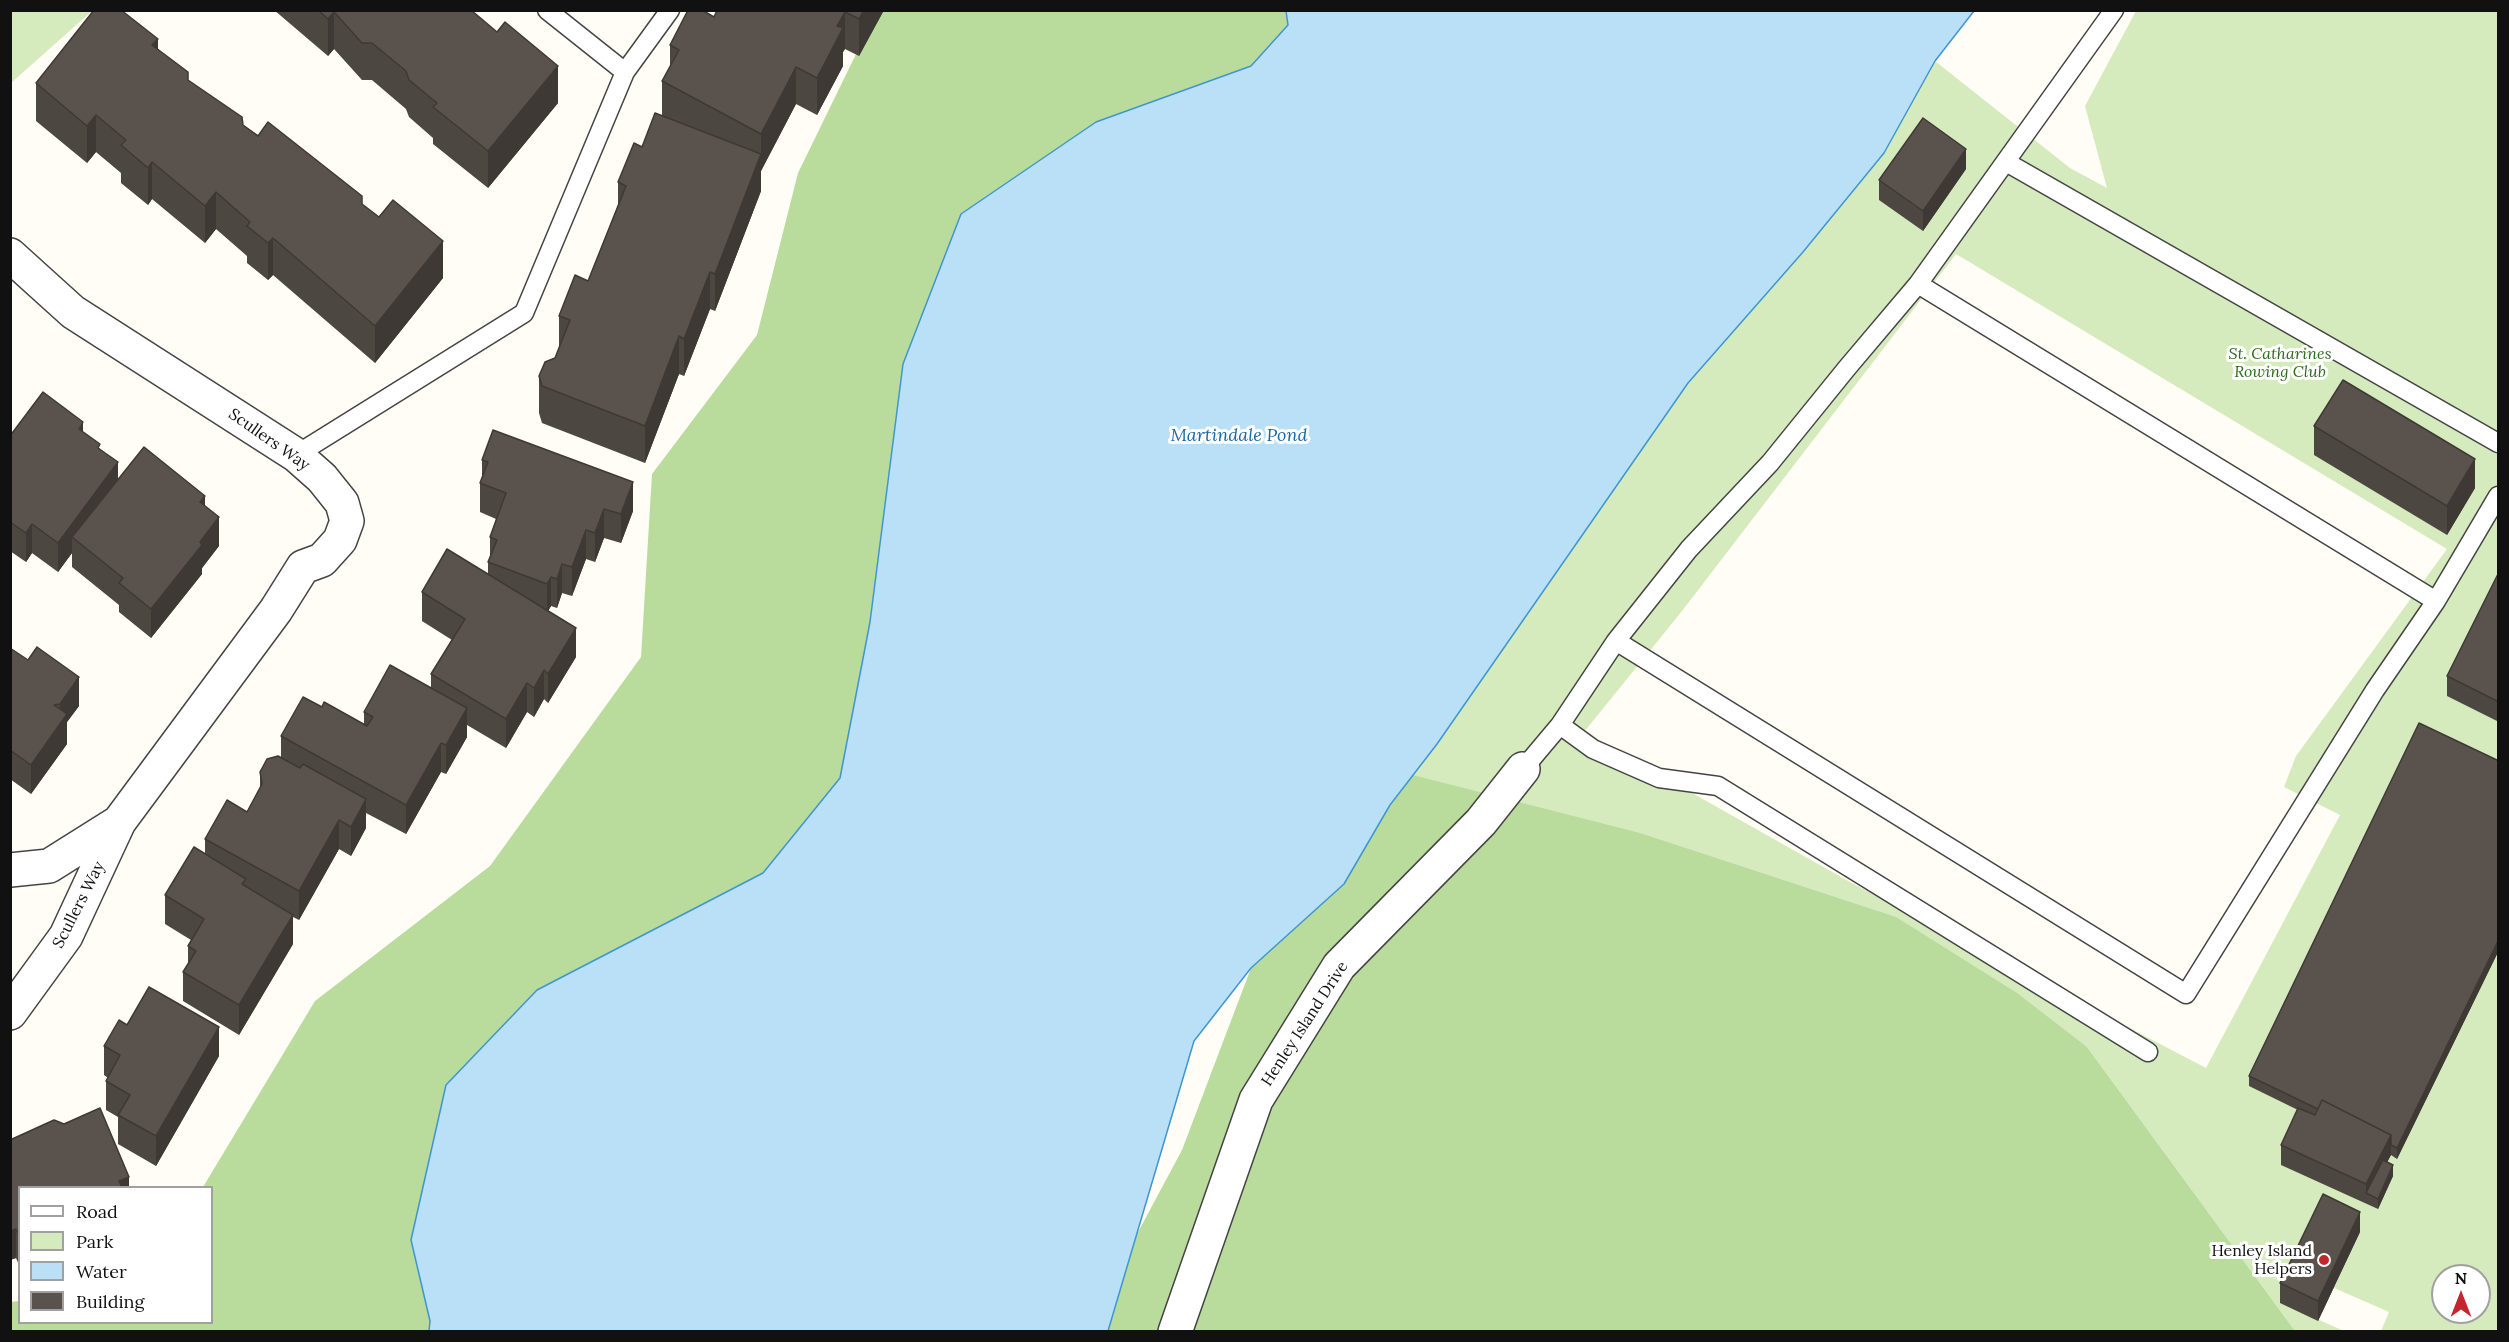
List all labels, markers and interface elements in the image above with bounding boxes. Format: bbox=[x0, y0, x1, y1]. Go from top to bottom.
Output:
park label: St. Catharines Rowing Club bbox=[2228, 344, 2332, 382]
street label: Scullers Way bbox=[225, 405, 313, 475]
water label: Martindale Pond bbox=[1170, 425, 1308, 447]
street label: Scullers Way bbox=[49, 858, 109, 952]
street label: Henley Island Drive bbox=[1258, 958, 1352, 1090]
legend bbox=[18, 1186, 213, 1324]
text: Road bbox=[76, 1200, 118, 1223]
text: Park bbox=[76, 1230, 113, 1253]
place label: Henley Island Helpers bbox=[2211, 1241, 2312, 1279]
marker: Henley Island Helpers bbox=[2317, 1253, 2331, 1267]
text: Water bbox=[76, 1260, 127, 1283]
north arrow bbox=[2431, 1264, 2491, 1324]
text: N bbox=[2455, 1268, 2467, 1288]
text: Building bbox=[76, 1290, 144, 1313]

